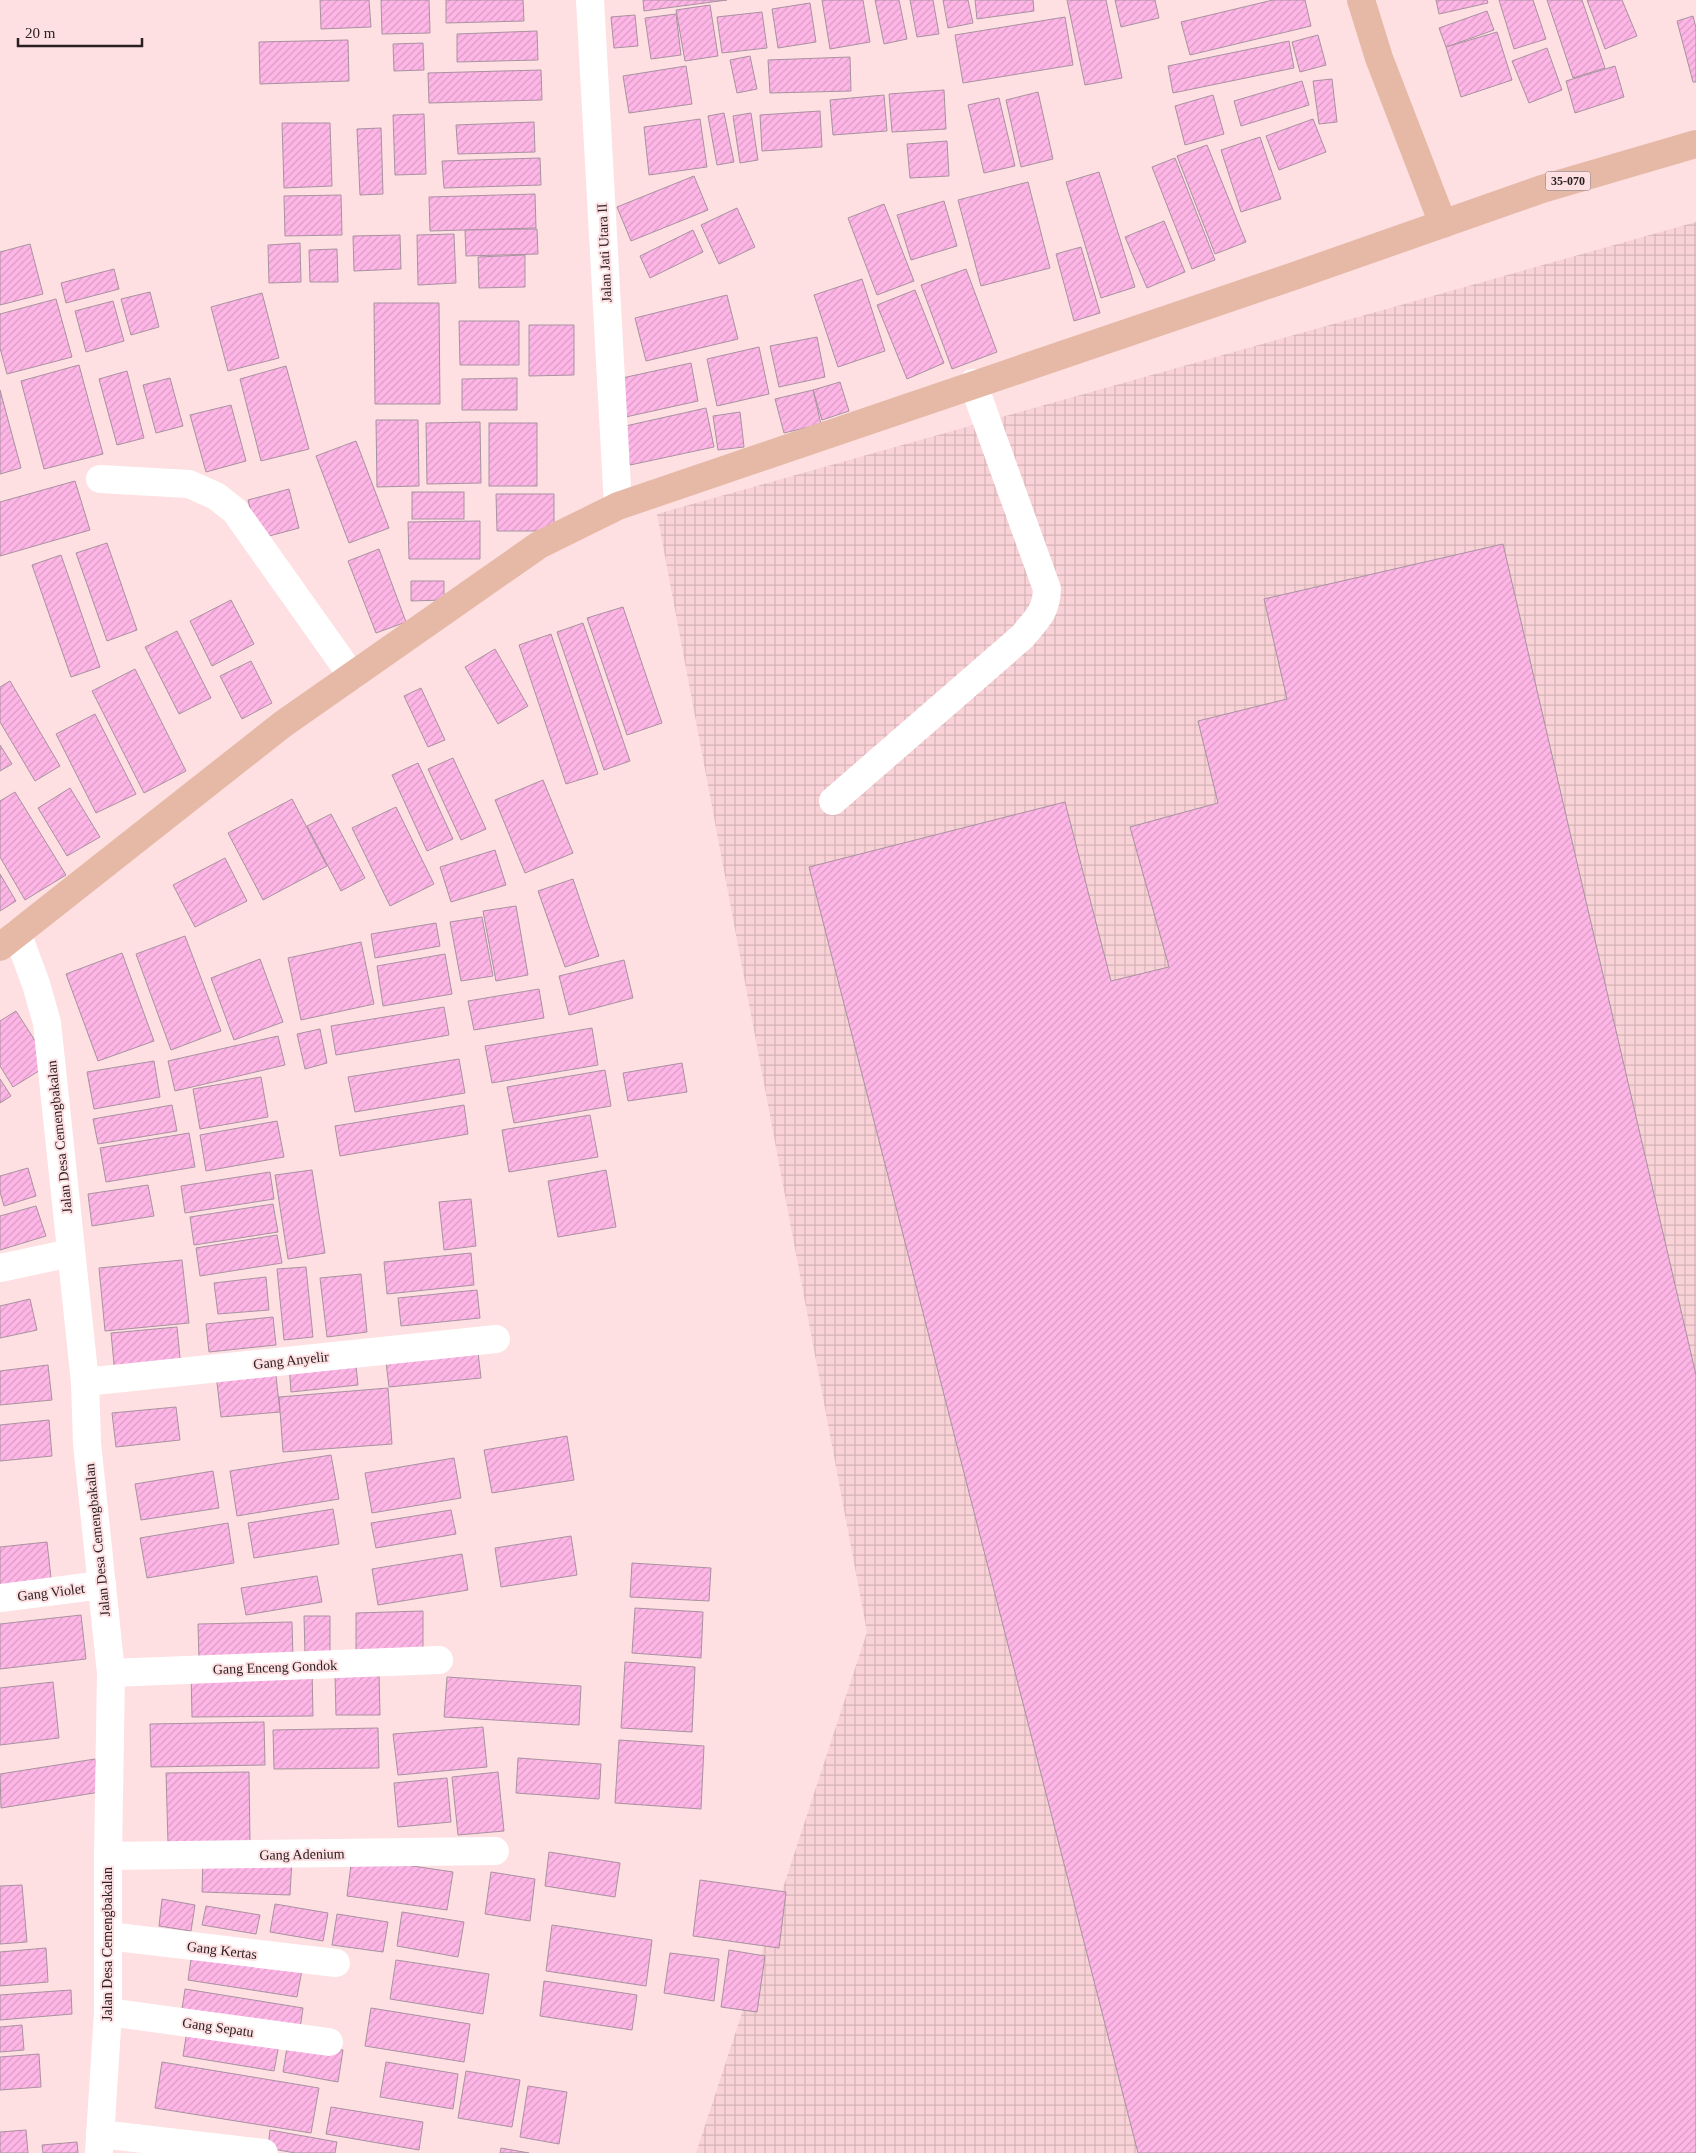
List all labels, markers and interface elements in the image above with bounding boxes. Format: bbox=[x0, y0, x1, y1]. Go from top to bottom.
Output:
scale bar bbox=[18, 15, 141, 47]
text: 20 m bbox=[25, 25, 56, 41]
road number: 35-070 bbox=[1546, 172, 1590, 190]
street label: Jalan Jati Utara II bbox=[594, 203, 615, 303]
street label: Jalan Desa Cemengbakalan bbox=[44, 1060, 75, 1214]
street label: Gang Anyelir bbox=[253, 1349, 330, 1372]
street label: Jalan Desa Cemengbakalan bbox=[82, 1463, 113, 1617]
street label: Gang Violet bbox=[17, 1581, 86, 1604]
street label: Gang Enceng Gondok bbox=[213, 1658, 337, 1677]
street label: Gang Adenium bbox=[259, 1846, 345, 1863]
street label: Jalan Desa Cemengbakalan bbox=[100, 1867, 115, 2021]
street label: Gang Kertas bbox=[186, 1939, 258, 1962]
street label: Gang Sepatu bbox=[181, 2015, 255, 2040]

